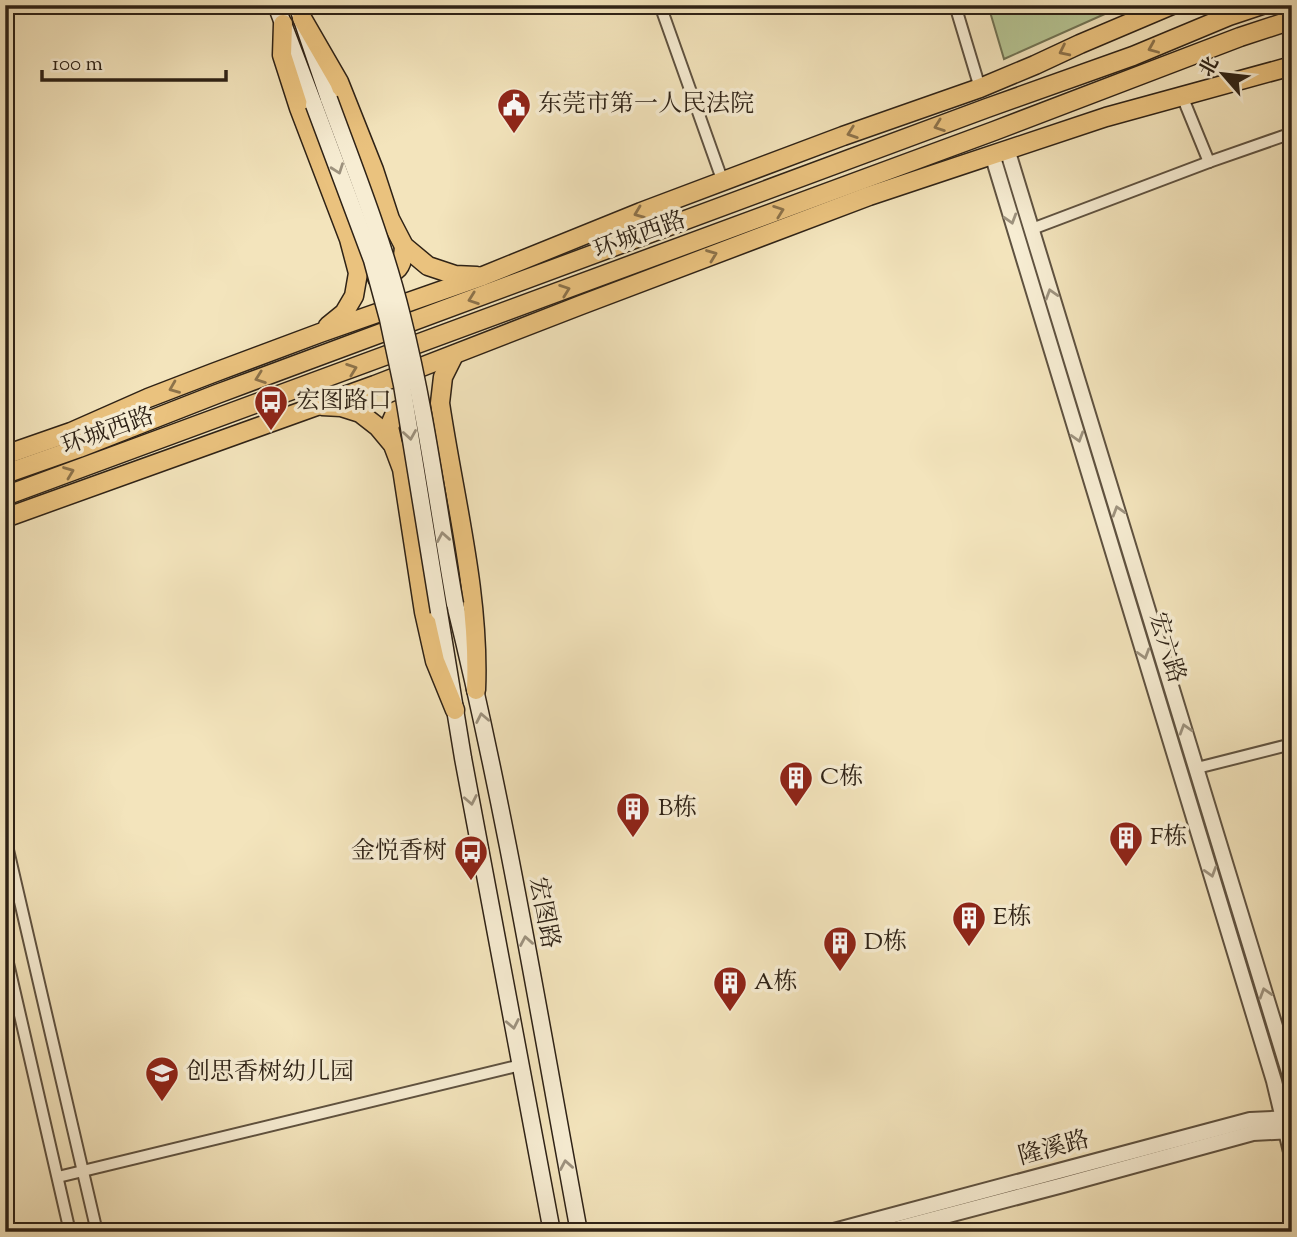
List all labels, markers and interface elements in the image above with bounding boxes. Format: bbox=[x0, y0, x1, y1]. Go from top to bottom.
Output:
scale bar bbox=[42, 38, 226, 82]
north arrow bbox=[1188, 38, 1258, 108]
one-way arrow bbox=[1147, 40, 1160, 54]
one-way arrow bbox=[1059, 43, 1071, 57]
text: 100 m bbox=[52, 50, 103, 80]
text: 北 bbox=[1194, 52, 1227, 82]
public building icon: 东莞市第一人民法院 bbox=[495, 86, 533, 135]
place label: 东莞市第一人民法院 bbox=[538, 88, 754, 122]
one-way arrow bbox=[933, 117, 945, 131]
one-way arrow bbox=[847, 125, 859, 139]
one-way arrow bbox=[330, 163, 344, 175]
street label: 环城西路 bbox=[589, 204, 691, 268]
one-way arrow bbox=[634, 204, 646, 218]
one-way arrow bbox=[772, 206, 784, 220]
one-way arrow bbox=[1003, 213, 1018, 225]
one-way arrow bbox=[706, 250, 718, 264]
one-way arrow bbox=[559, 285, 571, 299]
one-way arrow bbox=[1045, 288, 1060, 300]
one-way arrow bbox=[468, 291, 480, 305]
one-way arrow bbox=[345, 363, 357, 377]
one-way arrow bbox=[254, 370, 266, 384]
one-way arrow bbox=[169, 380, 181, 394]
bus stop icon: 宏图路口 bbox=[252, 383, 290, 432]
place label: 宏图路口 bbox=[296, 385, 392, 419]
street label: 环城西路 bbox=[57, 400, 159, 464]
one-way arrow bbox=[402, 429, 417, 441]
one-way arrow bbox=[1069, 431, 1084, 443]
one-way arrow bbox=[62, 466, 75, 480]
one-way arrow bbox=[1112, 505, 1126, 518]
one-way arrow bbox=[436, 531, 451, 543]
street label: 宏六路 bbox=[1139, 609, 1193, 687]
one-way arrow bbox=[1136, 648, 1151, 660]
one-way arrow bbox=[475, 712, 490, 724]
one-way arrow bbox=[1178, 723, 1193, 735]
building icon: C栋 bbox=[777, 759, 815, 808]
place label: C栋 bbox=[820, 761, 863, 795]
building icon: B栋 bbox=[614, 790, 652, 839]
place label: B栋 bbox=[658, 792, 697, 826]
one-way arrow bbox=[463, 794, 478, 806]
building icon: F栋 bbox=[1107, 819, 1145, 868]
place label: F栋 bbox=[1150, 821, 1187, 855]
bus stop icon: 金悦香树 bbox=[452, 833, 490, 882]
place label: 金悦香树 bbox=[351, 835, 447, 869]
one-way arrow bbox=[1202, 866, 1217, 878]
street label: 宏图路 bbox=[519, 874, 567, 952]
building icon: E栋 bbox=[950, 899, 988, 948]
place label: E栋 bbox=[993, 901, 1032, 935]
building icon: D栋 bbox=[821, 924, 859, 973]
place label: D栋 bbox=[864, 926, 907, 960]
one-way arrow bbox=[519, 935, 534, 947]
building icon: A栋 bbox=[711, 964, 749, 1013]
place label: A栋 bbox=[754, 966, 798, 1000]
one-way arrow bbox=[1259, 988, 1274, 1000]
one-way arrow bbox=[505, 1018, 520, 1030]
school or university icon: 创思香树幼儿园 bbox=[143, 1054, 181, 1103]
place label: 创思香树幼儿园 bbox=[186, 1056, 354, 1090]
street label: 隆溪路 bbox=[1015, 1123, 1093, 1175]
one-way arrow bbox=[560, 1159, 575, 1171]

